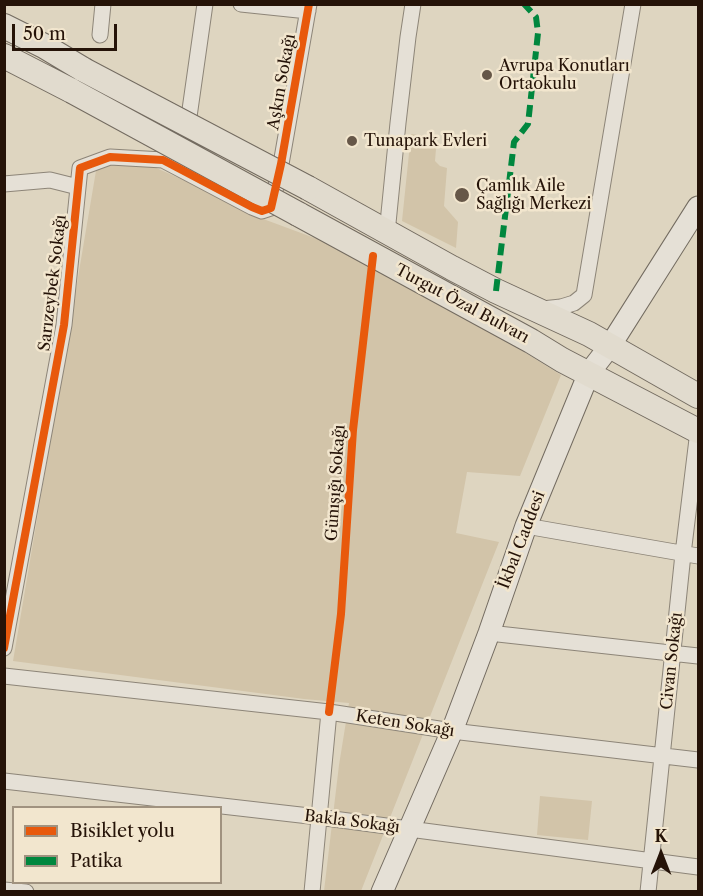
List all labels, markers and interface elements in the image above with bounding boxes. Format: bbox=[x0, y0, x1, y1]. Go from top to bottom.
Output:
scale bar bbox=[15, 12, 120, 50]
text: 50 m bbox=[23, 23, 66, 45]
street label: Aşkın Sokağı bbox=[264, 33, 300, 131]
place label: Avrupa Konutları Ortaokulu bbox=[499, 56, 630, 94]
marker: Avrupa Konutları Ortaokulu bbox=[480, 68, 494, 82]
place label: Tunapark Evleri bbox=[364, 131, 487, 151]
marker: Tunapark Evleri bbox=[345, 134, 359, 148]
place label: Çamlık Aile Sağlığı Merkezi bbox=[476, 176, 591, 214]
marker: Çamlık Aile Sağlığı Merkezi bbox=[453, 186, 471, 204]
street label: Sarızeybek Sokağı bbox=[35, 214, 71, 352]
street label: Turgut Özal Bulvarı bbox=[392, 261, 532, 347]
street label: Günışığı Sokağı bbox=[322, 424, 350, 542]
street label: İkbal Caddesi bbox=[495, 488, 549, 592]
street label: Civan Sokağı bbox=[657, 611, 687, 711]
street label: Keten Sokağı bbox=[354, 707, 456, 741]
legend bbox=[12, 806, 222, 884]
street label: Bakla Sokağı bbox=[303, 807, 401, 837]
text: Bisiklet yolu bbox=[70, 820, 175, 842]
north arrow bbox=[631, 824, 691, 884]
text: K bbox=[655, 826, 667, 846]
text: Patika bbox=[70, 850, 123, 872]

